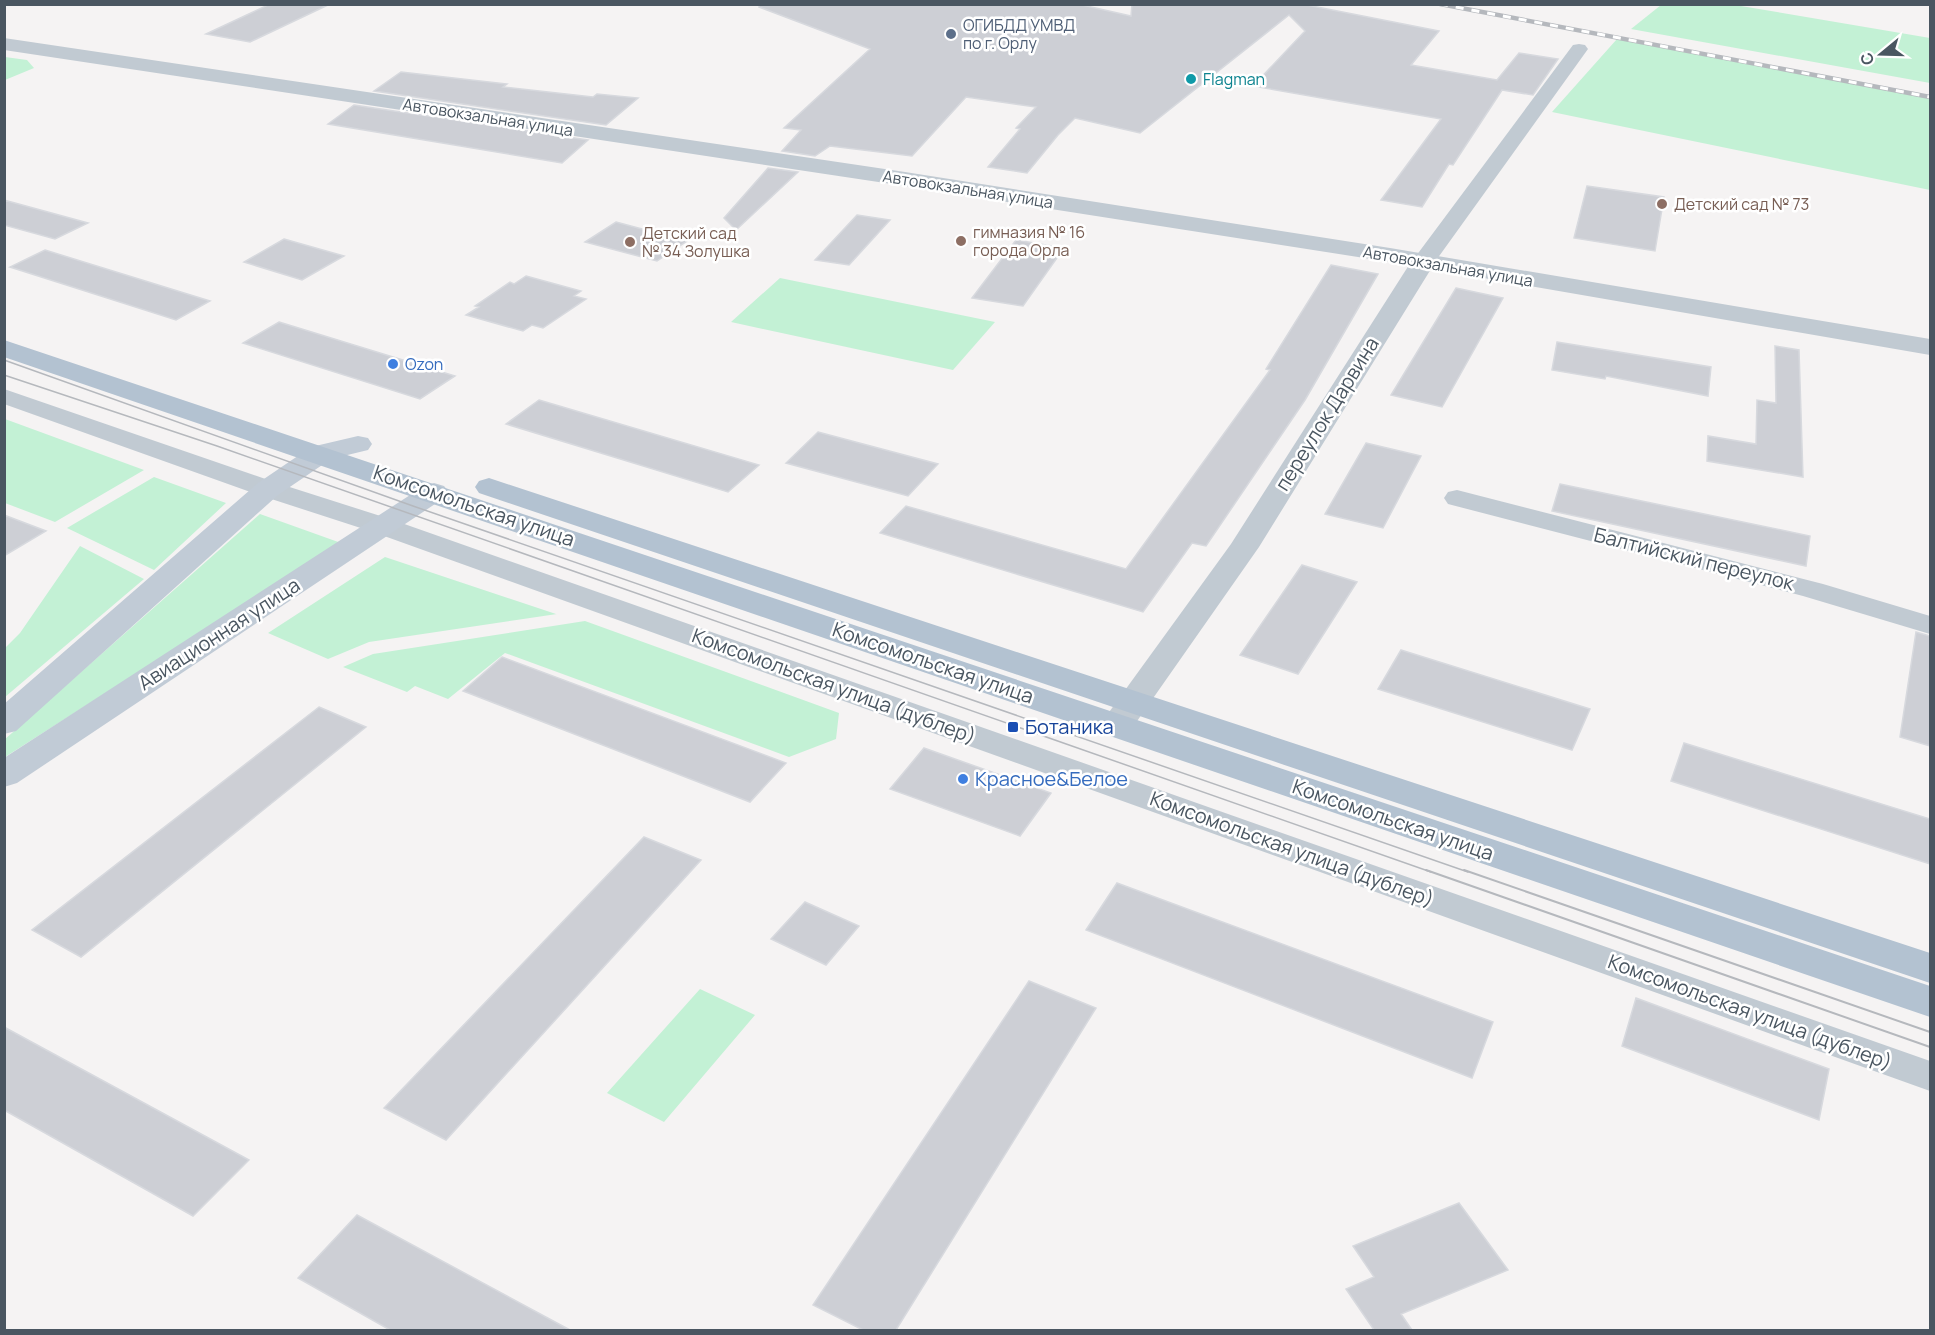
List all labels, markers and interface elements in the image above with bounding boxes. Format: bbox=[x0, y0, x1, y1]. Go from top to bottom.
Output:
place label: ОГИБДД УМВД по г. Орлу bbox=[963, 14, 1075, 54]
north arrow bbox=[1851, 24, 1911, 84]
marker: ОГИБДД УМВД по г. Орлу bbox=[944, 27, 958, 41]
text: С bbox=[1854, 50, 1879, 68]
place label: Flagman bbox=[1203, 68, 1265, 90]
marker: Flagman bbox=[1184, 72, 1198, 86]
street label: Автовокзальная улица bbox=[401, 93, 575, 141]
street label: Автовокзальная улица bbox=[881, 165, 1055, 213]
place label: Детский сад № 73 bbox=[1674, 193, 1809, 215]
marker: Детский сад № 73 bbox=[1655, 197, 1669, 211]
place label: гимназия № 16 города Орла bbox=[973, 221, 1085, 261]
place label: Детский сад № 34 Золушка bbox=[642, 222, 750, 262]
marker: гимназия № 16 города Орла bbox=[954, 234, 968, 248]
marker: Детский сад № 34 Золушка bbox=[623, 235, 637, 249]
street label: Автовокзальная улица bbox=[1361, 240, 1535, 292]
street label: переулок Дарвина bbox=[1268, 332, 1385, 496]
place label: Ozon bbox=[405, 353, 443, 375]
marker: Ozon bbox=[386, 357, 400, 371]
street label: Комсомольская улица bbox=[370, 458, 578, 553]
street label: Балтийский переулок bbox=[1591, 521, 1798, 597]
street label: Авиационная улица bbox=[133, 571, 305, 696]
street label: Комсомольская улица bbox=[829, 615, 1037, 710]
street label: Комсомольская улица (дублер) bbox=[688, 621, 980, 750]
place label: Ботаника bbox=[1025, 713, 1114, 740]
marker: Ботаника bbox=[1006, 720, 1020, 734]
place label: Красное&Белое bbox=[975, 765, 1128, 792]
marker: Красное&Белое bbox=[956, 772, 970, 786]
street label: Комсомольская улица bbox=[1289, 772, 1497, 867]
street label: Комсомольская улица (дублер) bbox=[1146, 784, 1438, 913]
street label: Комсомольская улица (дублер) bbox=[1604, 947, 1896, 1076]

